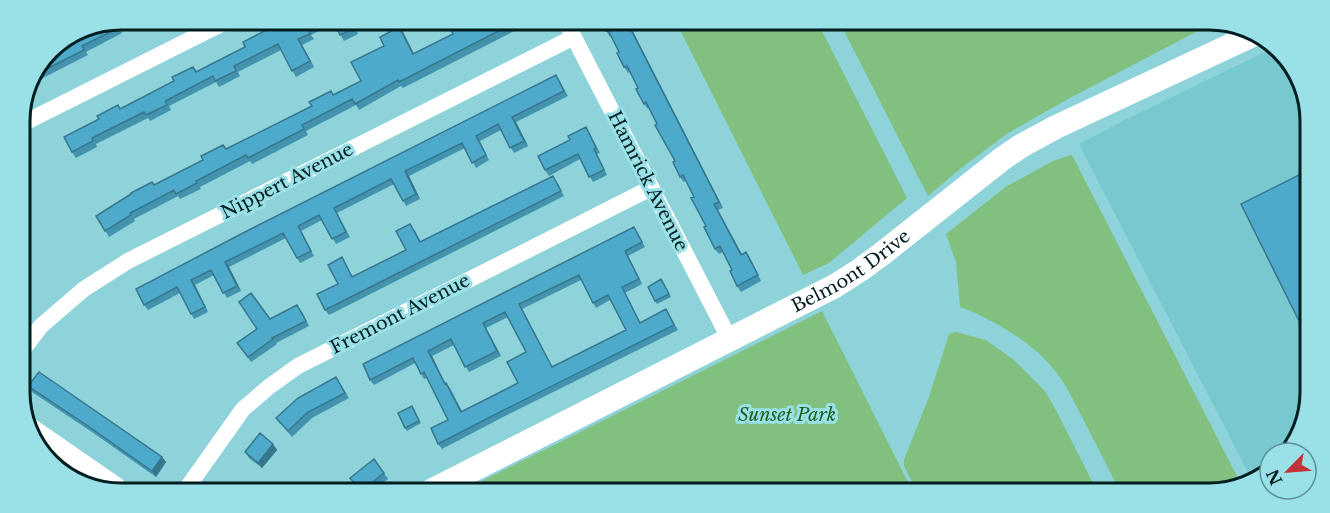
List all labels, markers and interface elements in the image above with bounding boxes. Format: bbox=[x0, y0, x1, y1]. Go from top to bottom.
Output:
street label: Hamrick Avenue bbox=[603, 107, 693, 255]
street label: Nippert Avenue bbox=[217, 138, 357, 224]
street label: Belmont Drive bbox=[788, 225, 914, 317]
street label: Fremont Avenue bbox=[326, 269, 474, 359]
park label: Sunset Park bbox=[738, 404, 836, 426]
north arrow bbox=[1258, 441, 1318, 501]
text: N bbox=[1262, 466, 1287, 488]

